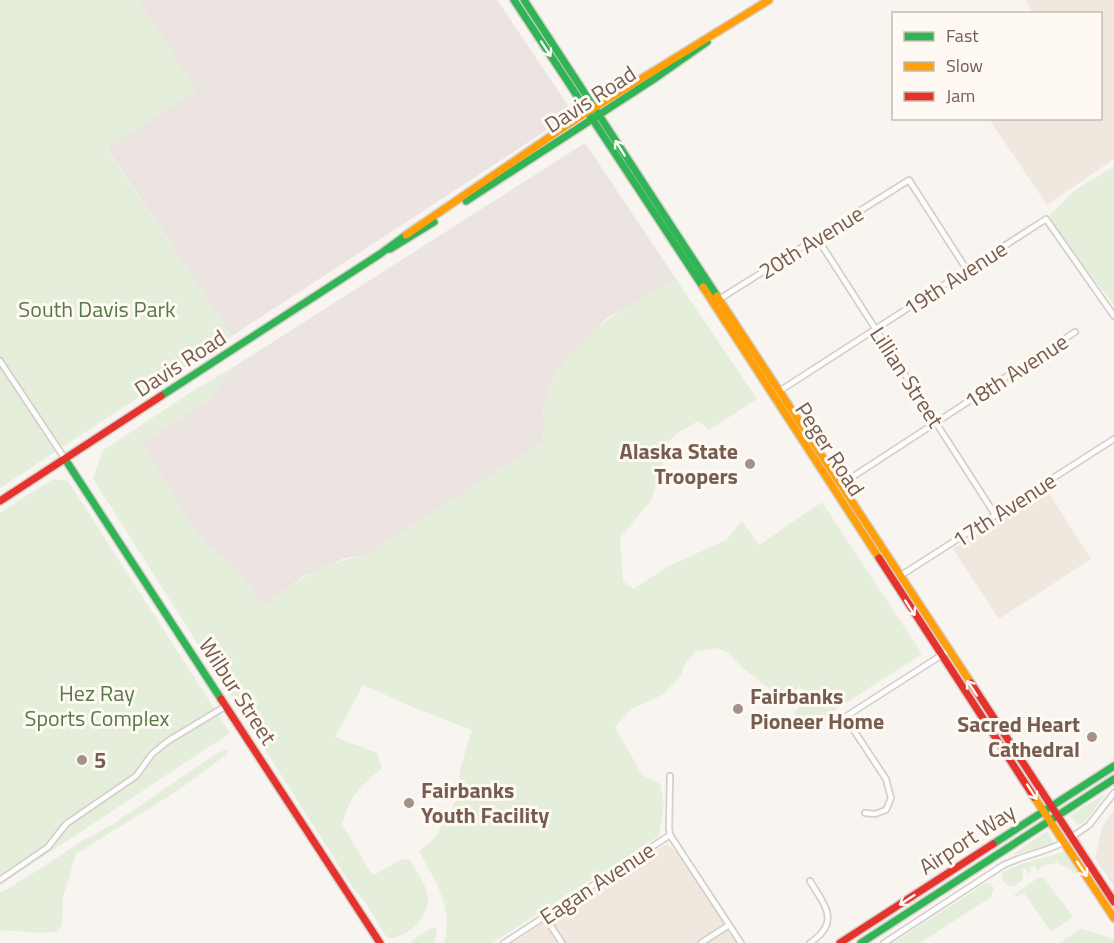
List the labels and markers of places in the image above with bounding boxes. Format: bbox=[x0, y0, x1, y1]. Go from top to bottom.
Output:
place label: Alaska State Troopers bbox=[619, 434, 738, 493]
marker: Alaska State Troopers bbox=[743, 457, 757, 471]
place label: Fairbanks Pioneer Home bbox=[750, 679, 884, 738]
marker: Fairbanks Pioneer Home bbox=[731, 702, 745, 716]
place label: Sacred Heart Cathedral bbox=[957, 707, 1080, 766]
marker: Sacred Heart Cathedral bbox=[1085, 730, 1099, 744]
place label: 5 bbox=[94, 743, 106, 777]
marker: 5 bbox=[75, 753, 89, 767]
place label: Fairbanks Youth Facility bbox=[421, 773, 549, 832]
marker: Fairbanks Youth Facility bbox=[402, 796, 416, 810]

